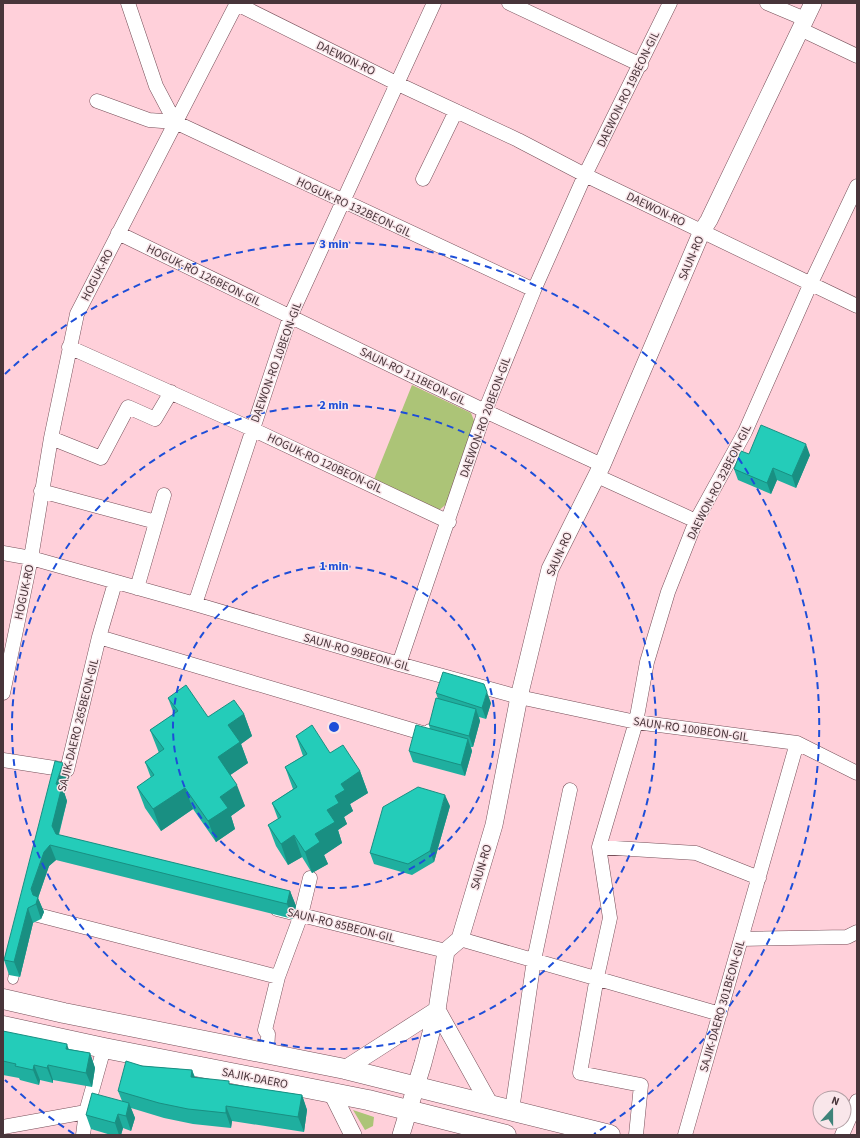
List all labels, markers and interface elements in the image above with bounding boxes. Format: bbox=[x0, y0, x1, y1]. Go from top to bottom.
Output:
street label: DAEWON-RO 19BEON-GIL bbox=[593, 28, 664, 150]
street label: DAEWON-RO bbox=[313, 37, 378, 80]
street label: HOGUK-RO 132BEON-GIL bbox=[293, 173, 414, 242]
street label: DAEWON-RO bbox=[623, 188, 688, 231]
street label: SAUN-RO bbox=[674, 233, 708, 283]
text: 3 min bbox=[319, 236, 349, 253]
street label: HOGUK-RO 126BEON-GIL bbox=[144, 240, 264, 311]
street label: HOGUK-RO bbox=[77, 246, 118, 304]
street label: DAEWON-RO 10BEON-GIL bbox=[247, 299, 306, 425]
street label: SAUN-RO 111BEON-GIL bbox=[357, 343, 469, 410]
street label: DAEWON-RO 20BEON-GIL bbox=[456, 354, 515, 480]
text: 2 min bbox=[319, 397, 349, 414]
street label: DAEWON-RO 32BEON-GIL bbox=[683, 422, 756, 543]
street label: HOGUK-RO 120BEON-GIL bbox=[264, 429, 385, 498]
street label: SAUN-RO bbox=[542, 529, 577, 579]
text: 1 min bbox=[319, 558, 349, 575]
street label: HOGUK-RO bbox=[10, 563, 39, 621]
street label: SAUN-RO 99BEON-GIL bbox=[301, 629, 412, 676]
street label: SAJIK-DAERO 265BEON-GIL bbox=[54, 657, 103, 793]
street label: SAUN-RO 100BEON-GIL bbox=[632, 713, 750, 746]
centre of rings bbox=[327, 720, 341, 734]
street label: SAUN-RO bbox=[467, 842, 496, 892]
street label: SAUN-RO 85BEON-GIL bbox=[285, 904, 397, 947]
street label: SAJIK-DAERO 301BEON-GIL bbox=[695, 938, 750, 1074]
street label: SAJIK-DAERO bbox=[220, 1064, 289, 1093]
north arrow bbox=[812, 1090, 852, 1130]
text: N bbox=[829, 1093, 842, 1109]

